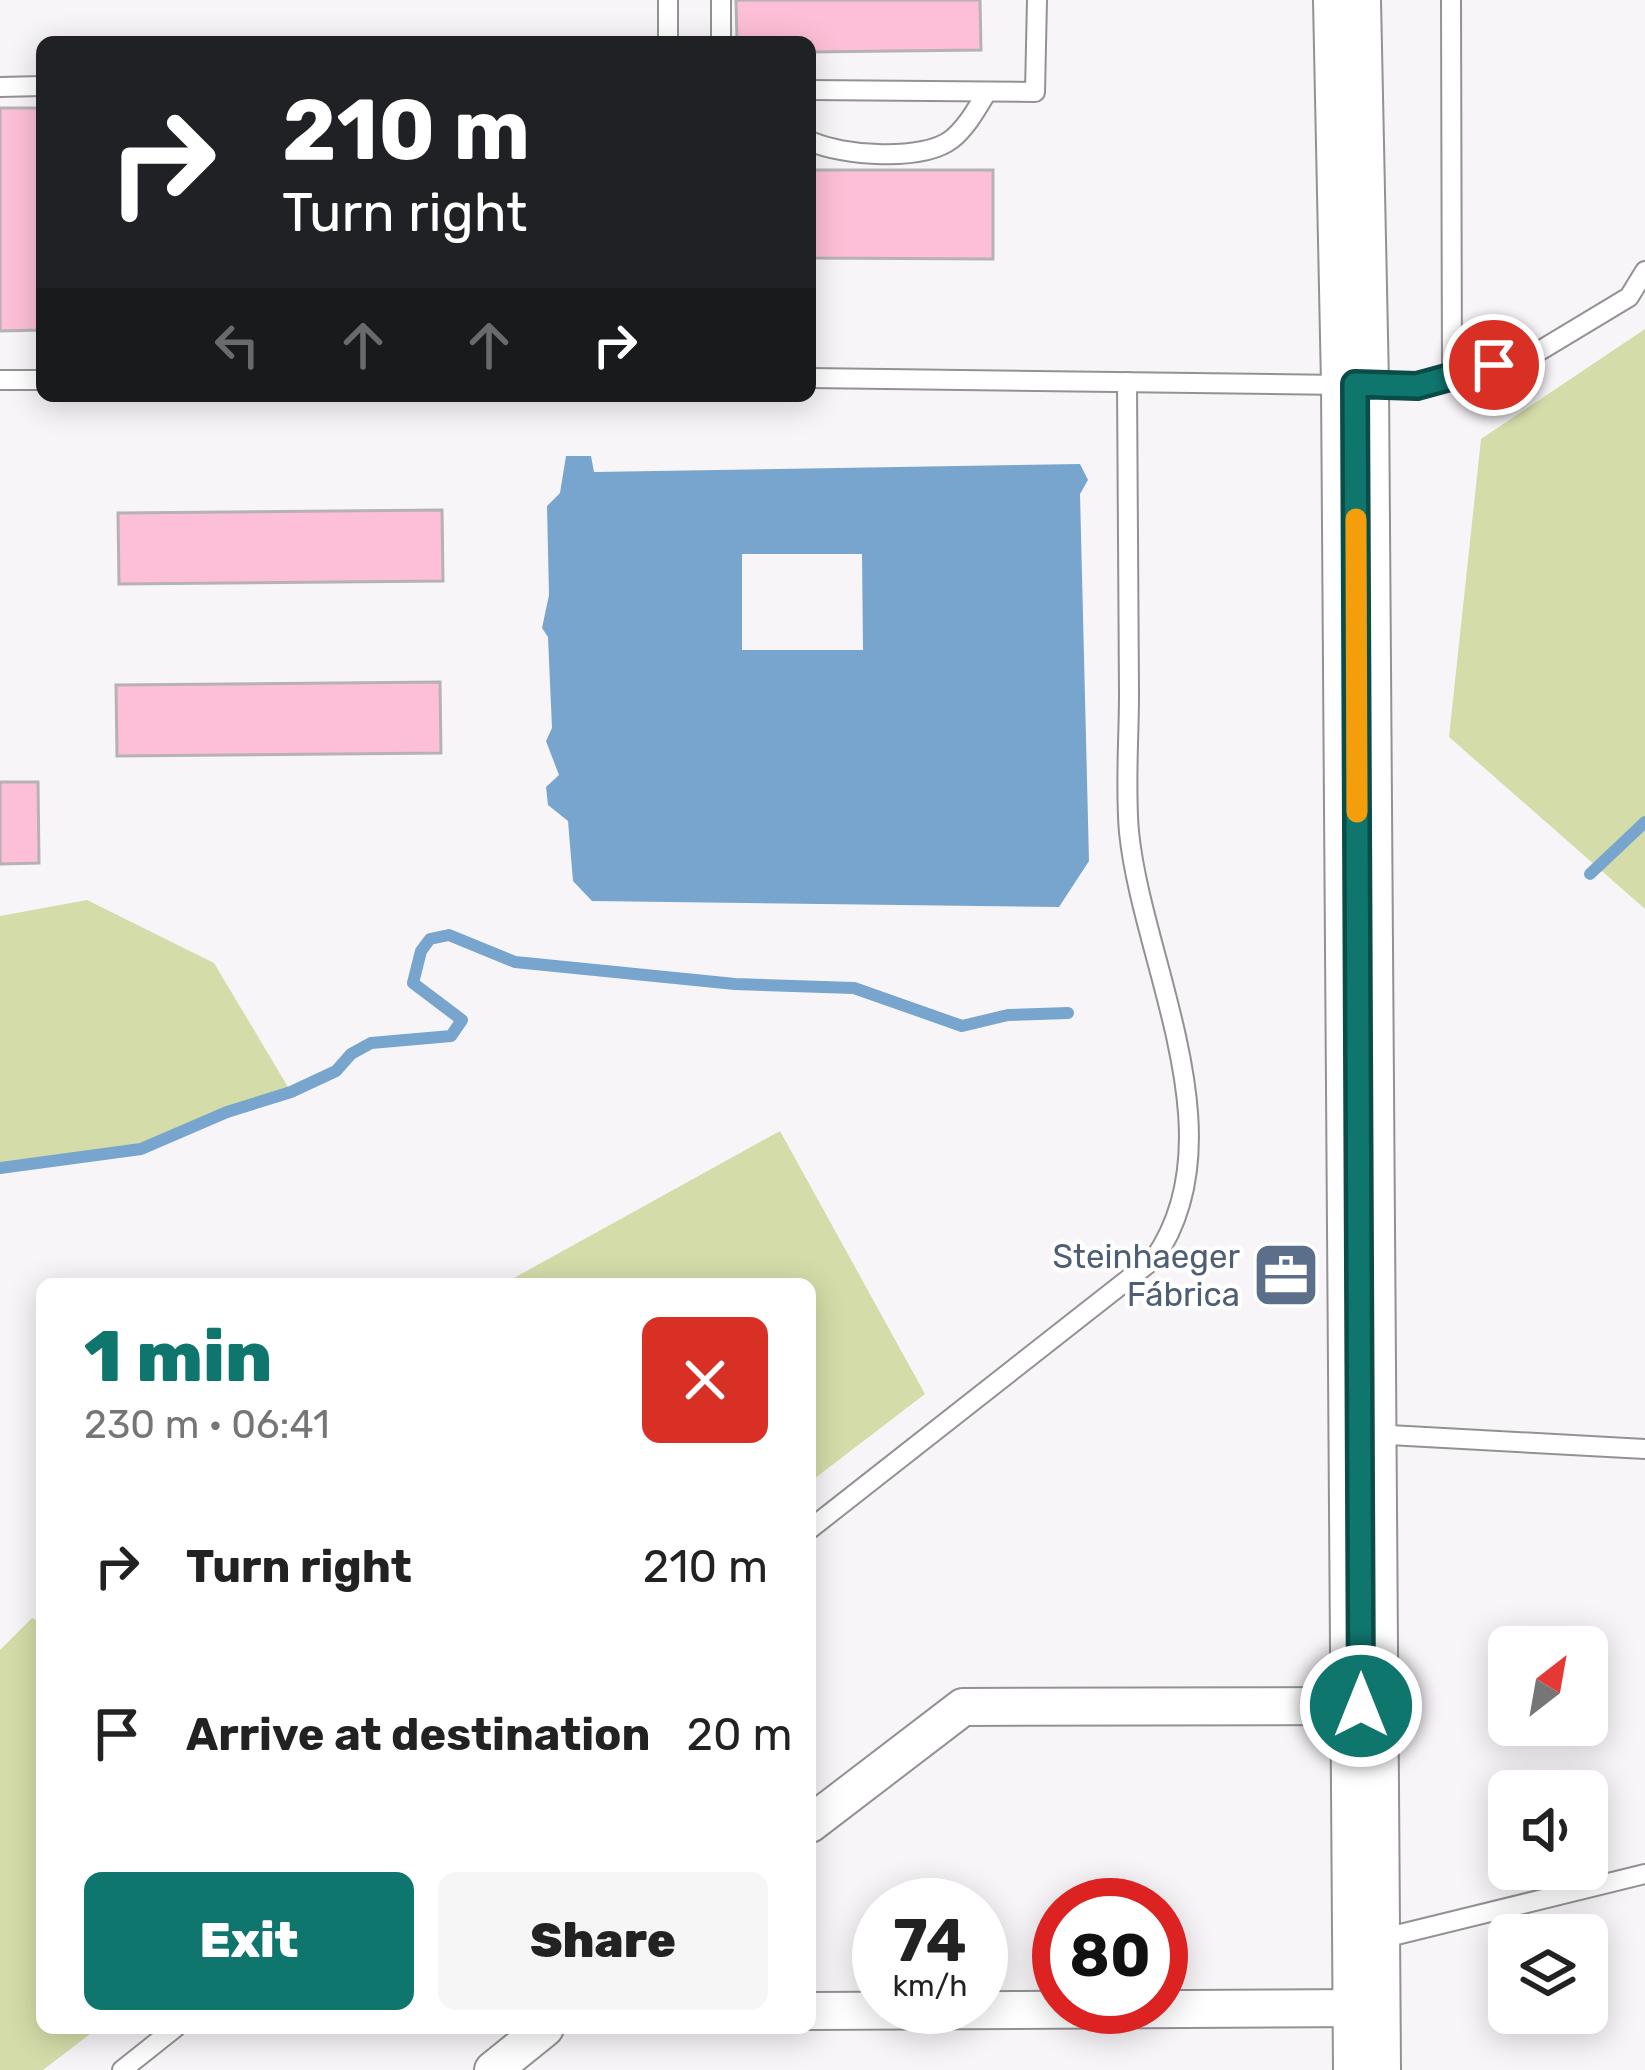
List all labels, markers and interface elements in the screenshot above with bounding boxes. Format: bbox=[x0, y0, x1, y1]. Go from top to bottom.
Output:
text: 210 m bbox=[282, 80, 530, 180]
icon: right bbox=[84, 84, 240, 240]
text: Turn right bbox=[282, 181, 527, 245]
icon: left bbox=[204, 312, 270, 378]
icon: ahead bbox=[330, 312, 396, 378]
icon: ahead bbox=[456, 312, 522, 378]
icon: right bbox=[582, 312, 648, 378]
pin bbox=[1443, 314, 1545, 416]
icon: arrive bbox=[1461, 332, 1527, 398]
place label: Steinhaeger Fábrica bbox=[1053, 1237, 1240, 1314]
office icon: Steinhaeger Fábrica bbox=[1251, 1240, 1321, 1310]
text: 1 min bbox=[84, 1314, 272, 1399]
button: close bbox=[642, 1317, 768, 1443]
text: 230 m · 06:41 bbox=[84, 1402, 330, 1448]
icon: right bbox=[84, 1533, 150, 1599]
text: Turn right bbox=[186, 1540, 412, 1593]
text: 210 m bbox=[643, 1540, 768, 1593]
north arrow bbox=[1488, 1626, 1608, 1746]
map controls bbox=[1488, 1626, 1608, 2034]
position arrow bbox=[1298, 1643, 1424, 1769]
icon: arrive bbox=[84, 1701, 150, 1767]
text: Arrive at destination bbox=[186, 1708, 651, 1761]
text: 20 m bbox=[687, 1708, 793, 1761]
button: sound bbox=[1488, 1770, 1608, 1890]
button: Exit bbox=[84, 1872, 414, 2010]
button: Share bbox=[438, 1872, 768, 2010]
speed limit sign: 80 bbox=[1032, 1878, 1188, 2034]
text: 74 bbox=[893, 1905, 967, 1976]
button: layers bbox=[1488, 1914, 1608, 2034]
text: km/h bbox=[893, 1968, 967, 2004]

